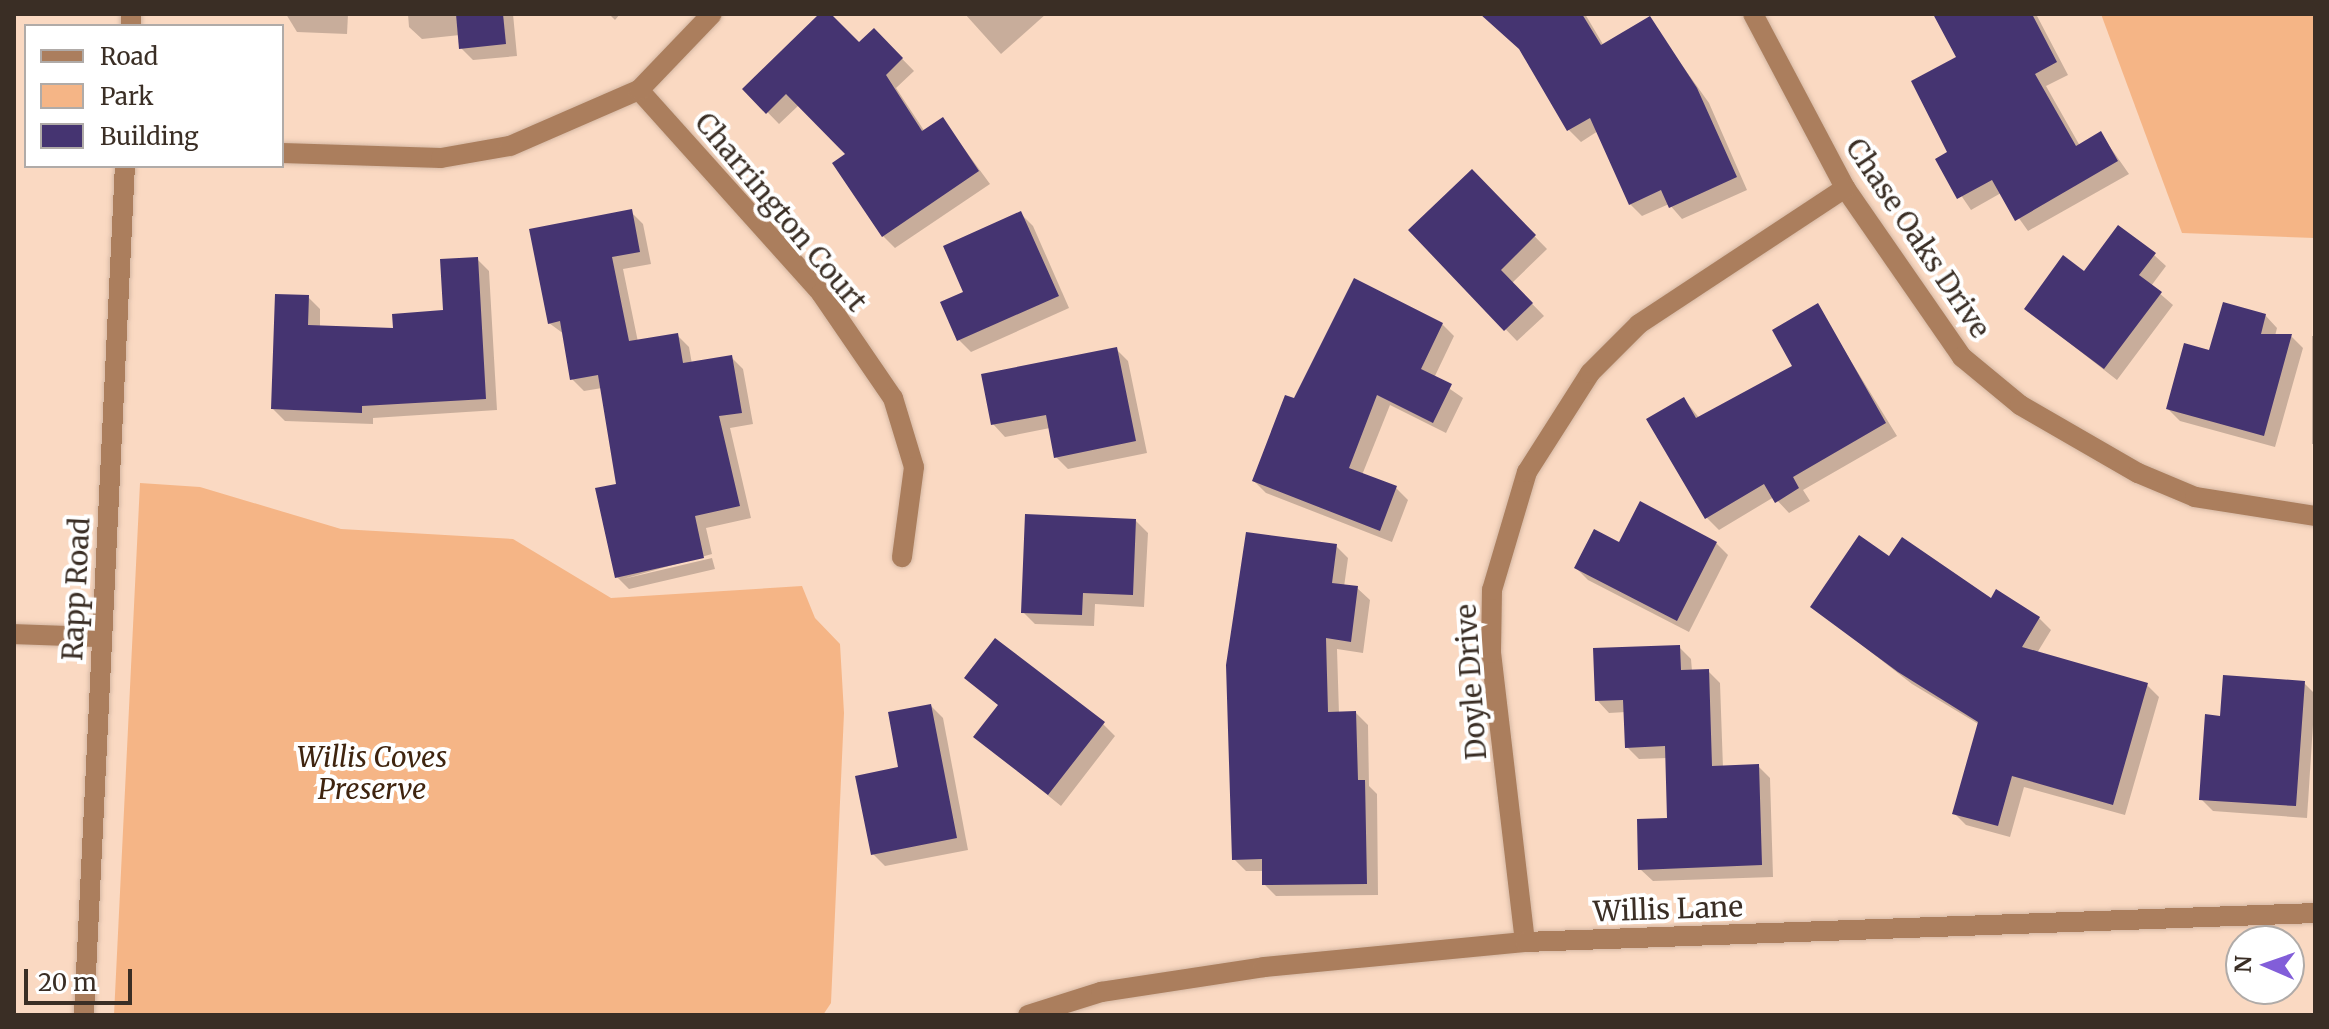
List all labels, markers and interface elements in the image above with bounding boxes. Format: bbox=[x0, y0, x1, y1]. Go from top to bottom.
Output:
legend bbox=[24, 24, 284, 168]
text: Road bbox=[100, 41, 158, 72]
text: Park bbox=[100, 81, 153, 112]
street label: Charrington Court bbox=[688, 106, 874, 318]
text: Building bbox=[100, 121, 199, 152]
street label: Chase Oaks Drive bbox=[1839, 132, 1997, 344]
street label: Rapp Road bbox=[55, 516, 97, 662]
street label: Doyle Drive bbox=[1449, 603, 1493, 761]
park label: Willis Coves Preserve bbox=[297, 740, 447, 806]
street label: Willis Lane bbox=[1592, 890, 1744, 928]
north arrow bbox=[2225, 925, 2305, 1005]
scale bar bbox=[28, 953, 136, 1003]
text: N bbox=[2229, 955, 2257, 973]
text: 20 m bbox=[38, 967, 97, 998]

